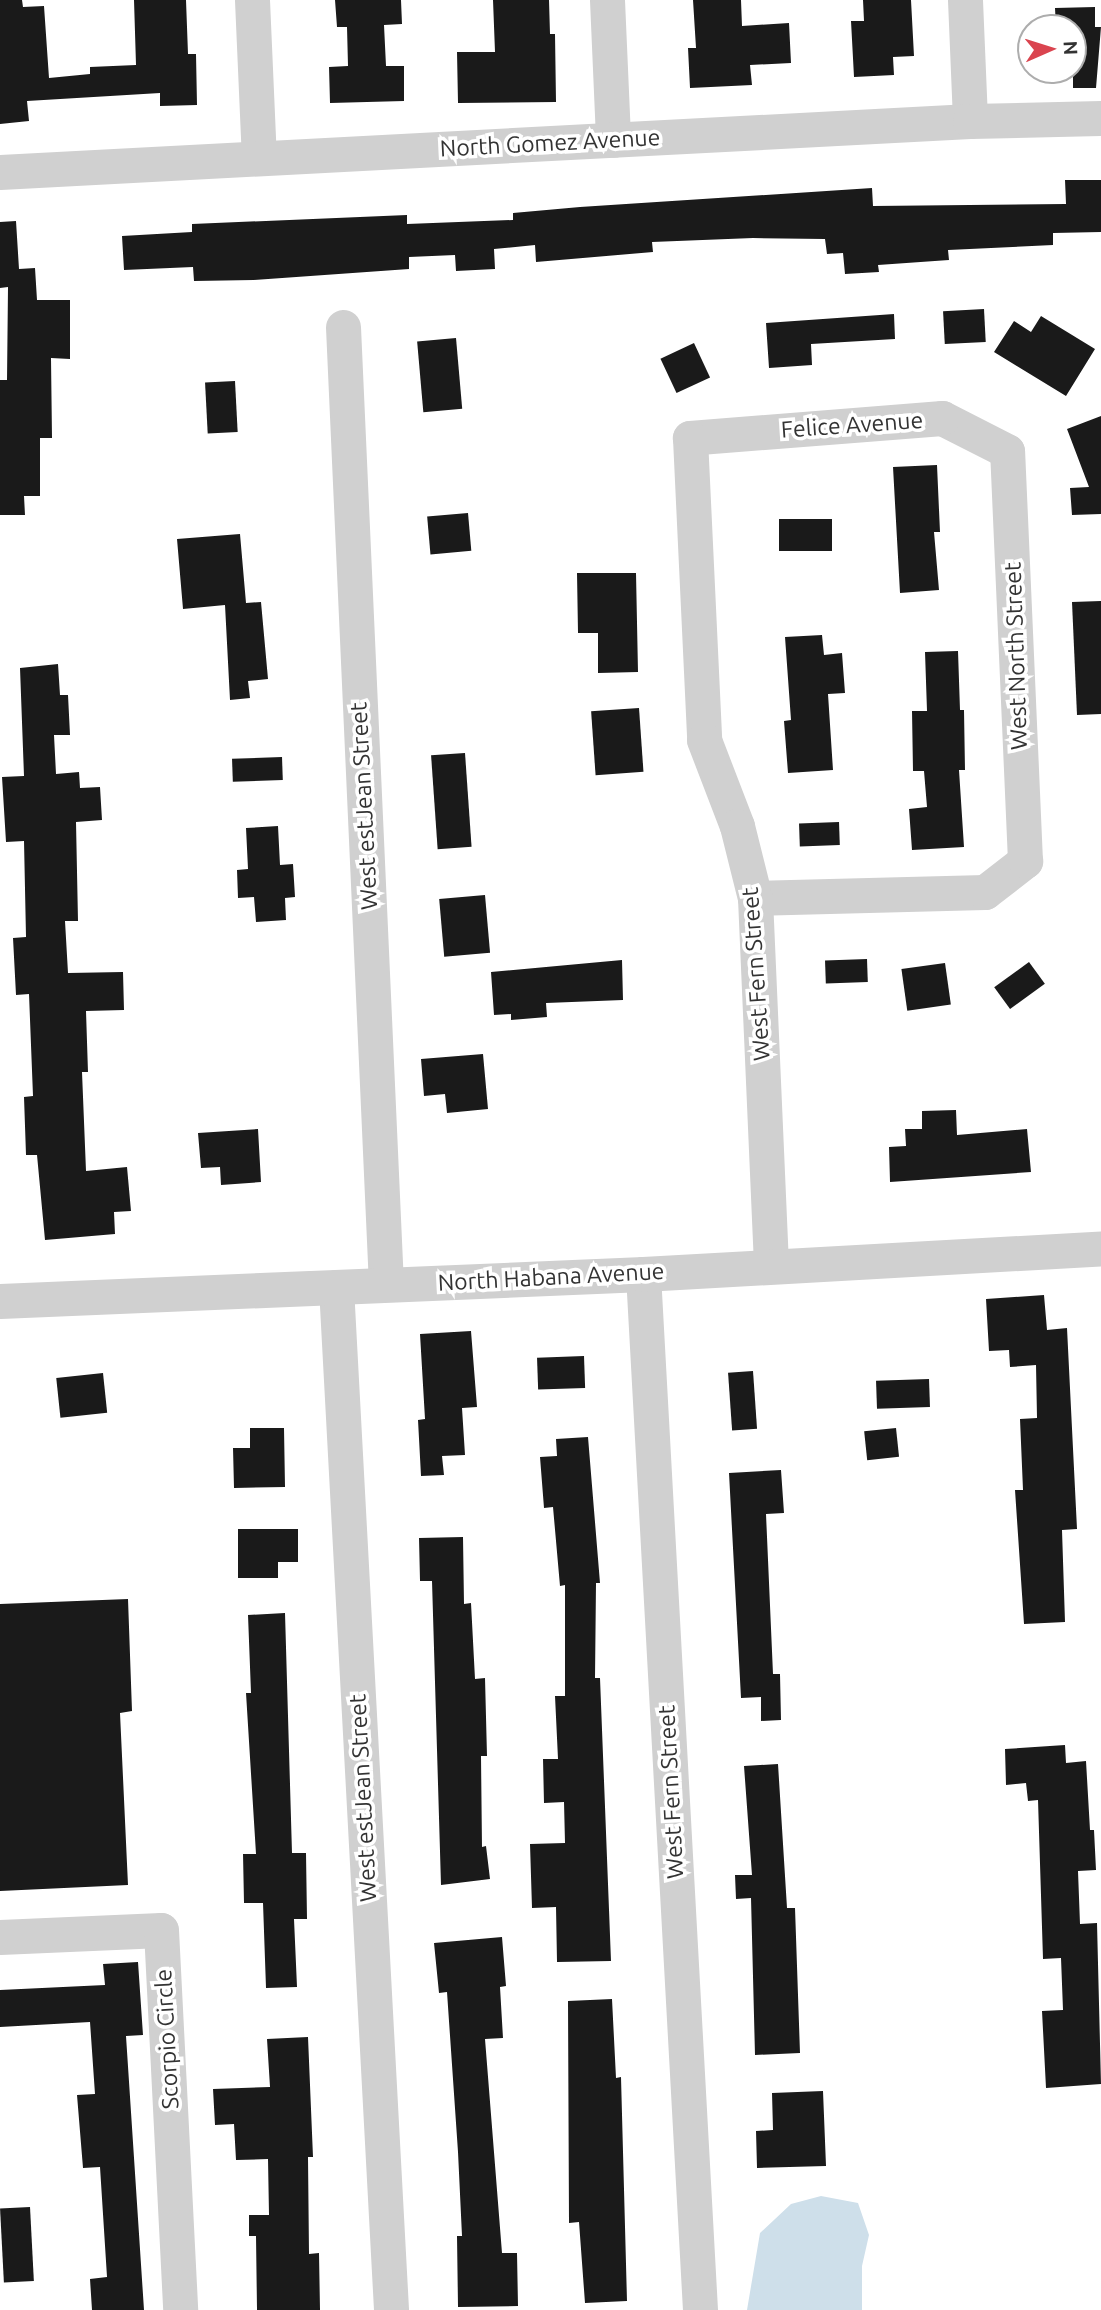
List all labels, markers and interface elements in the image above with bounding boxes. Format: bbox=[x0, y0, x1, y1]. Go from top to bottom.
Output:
north arrow bbox=[1017, 14, 1087, 84]
text: N bbox=[1060, 40, 1082, 56]
street label: North Gomez Avenue bbox=[439, 123, 661, 163]
street label: Felice Avenue bbox=[780, 406, 924, 444]
street label: West North Street bbox=[999, 561, 1033, 751]
street label: West estJean Street bbox=[345, 701, 383, 911]
street label: West Fern Street bbox=[736, 886, 776, 1062]
street label: North Habana Avenue bbox=[437, 1257, 665, 1297]
street label: West estJean Street bbox=[344, 1693, 382, 1903]
street label: West Fern Street bbox=[653, 1704, 689, 1880]
street label: Scorpio Circle bbox=[150, 1968, 184, 2110]

